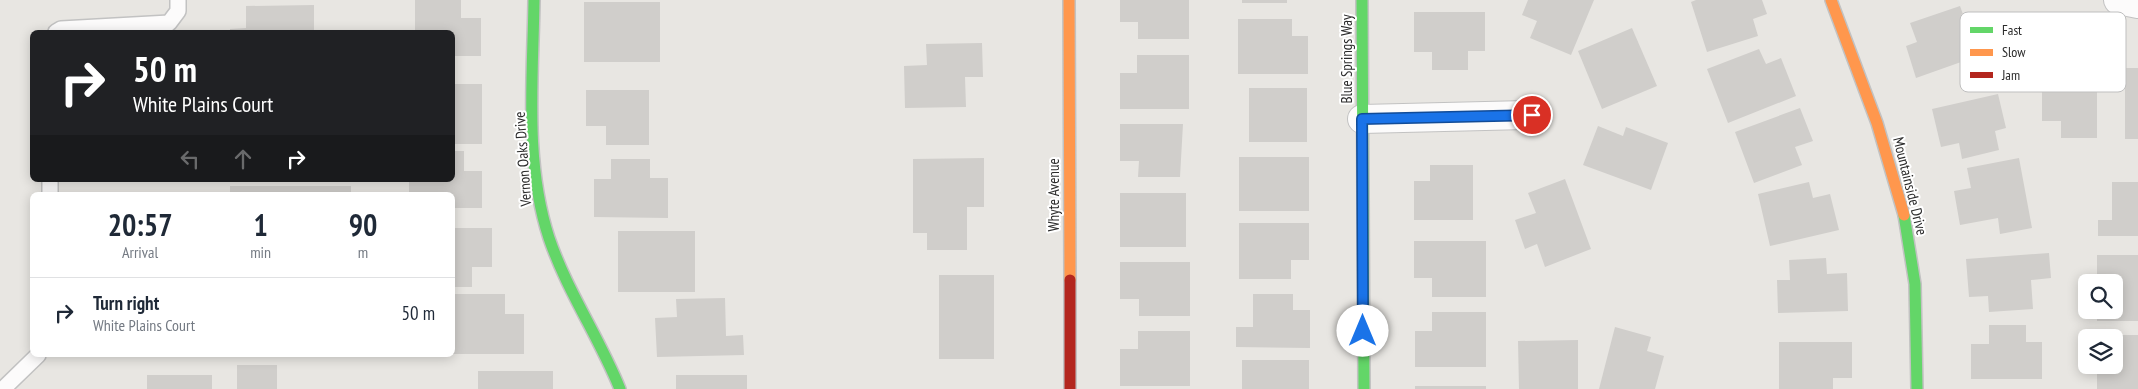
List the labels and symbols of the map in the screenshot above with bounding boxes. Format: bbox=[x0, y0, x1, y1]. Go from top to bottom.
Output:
legend bbox=[1960, 12, 2126, 92]
street label: Blue Springs Way bbox=[1337, 14, 1356, 104]
text: Fast bbox=[2002, 21, 2022, 39]
text: Slow bbox=[2002, 43, 2026, 61]
text: Jam bbox=[2001, 66, 2020, 84]
pin bbox=[1511, 94, 1553, 136]
street label: Vernon Oaks Drive bbox=[510, 111, 535, 208]
street label: Mountainside Drive bbox=[1889, 135, 1932, 237]
street label: Whyte Avenue bbox=[1044, 158, 1063, 232]
position arrow bbox=[1336, 304, 1388, 356]

